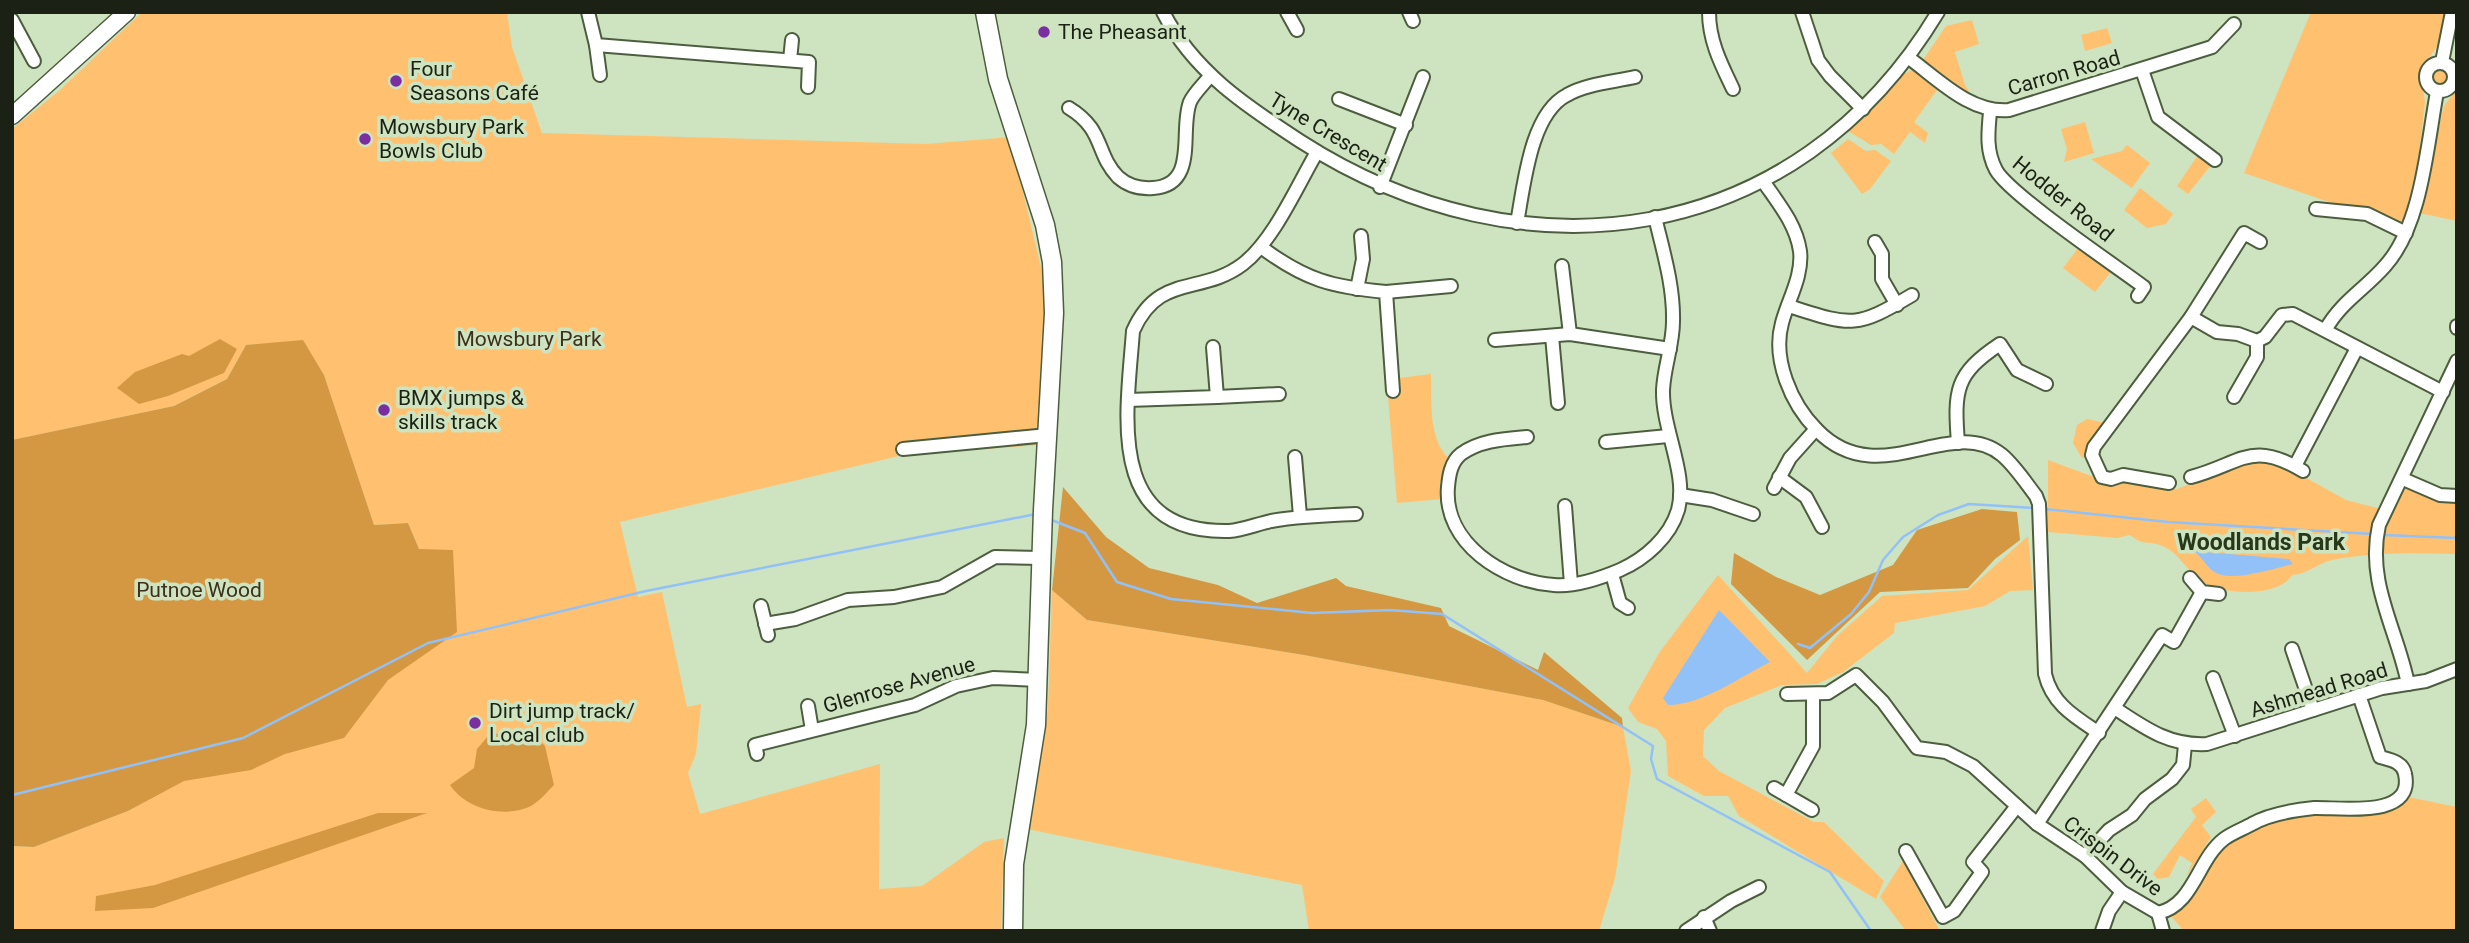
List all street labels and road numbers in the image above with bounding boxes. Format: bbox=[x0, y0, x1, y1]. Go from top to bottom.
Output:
street label: Carron Road bbox=[2005, 45, 2123, 101]
street label: Tyne Crescent bbox=[1265, 88, 1391, 177]
street label: Hodder Road bbox=[2008, 151, 2118, 247]
street label: Glenrose Avenue bbox=[820, 652, 978, 718]
street label: Ashmead Road bbox=[2247, 658, 2391, 722]
street label: Crispin Drive bbox=[2059, 811, 2167, 901]

